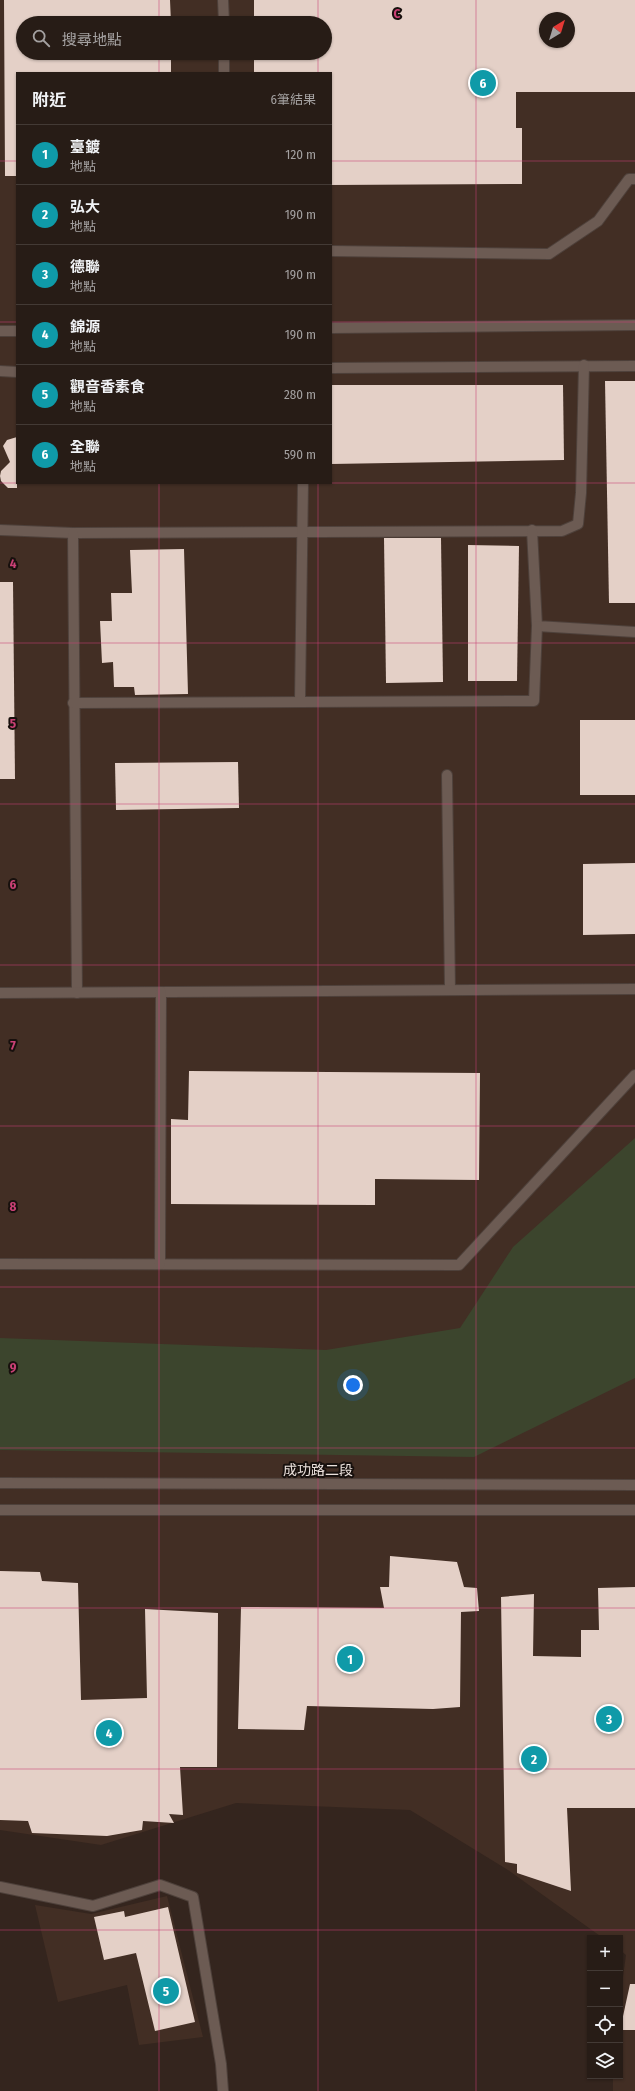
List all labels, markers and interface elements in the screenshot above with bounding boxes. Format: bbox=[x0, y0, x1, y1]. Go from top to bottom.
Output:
text: C bbox=[394, 6, 401, 21]
north arrow bbox=[539, 12, 575, 48]
search box bbox=[16, 16, 332, 60]
icon: search bbox=[30, 27, 52, 49]
text: 搜尋地點 bbox=[62, 31, 122, 49]
pin: 6 bbox=[470, 68, 496, 98]
text: 附近 bbox=[32, 90, 66, 111]
text: 6筆結果 bbox=[271, 92, 316, 107]
text: 臺鍍 bbox=[70, 138, 100, 156]
text: 1 bbox=[42, 147, 48, 162]
text: 120 m bbox=[285, 147, 316, 162]
text: 地點 bbox=[70, 159, 96, 174]
text: 弘大 bbox=[70, 198, 100, 216]
text: 2 bbox=[42, 207, 48, 222]
text: 190 m bbox=[285, 207, 316, 222]
text: 地點 bbox=[70, 219, 96, 234]
text: 德聯 bbox=[70, 258, 100, 276]
text: 3 bbox=[42, 267, 48, 282]
text: 190 m bbox=[285, 267, 316, 282]
text: 地點 bbox=[70, 279, 96, 294]
text: 錦源 bbox=[70, 318, 100, 336]
text: 4 bbox=[42, 327, 48, 342]
text: 190 m bbox=[285, 327, 316, 342]
text: 地點 bbox=[70, 339, 96, 354]
text: 觀音香素食 bbox=[70, 378, 145, 396]
text: 5 bbox=[42, 387, 48, 402]
text: 280 m bbox=[284, 387, 316, 402]
text: 地點 bbox=[70, 399, 96, 414]
text: 全聯 bbox=[70, 438, 100, 456]
text: 6 bbox=[42, 447, 48, 462]
text: 590 m bbox=[284, 447, 316, 462]
text: 地點 bbox=[70, 459, 96, 474]
text: 4 bbox=[10, 556, 17, 571]
text: 5 bbox=[10, 716, 16, 731]
text: 6 bbox=[10, 877, 17, 892]
text: 7 bbox=[10, 1038, 16, 1053]
text: 8 bbox=[10, 1199, 17, 1214]
text: 9 bbox=[10, 1360, 17, 1375]
your location bbox=[343, 1375, 363, 1395]
street label: 成功路二段 bbox=[283, 1462, 353, 1479]
pin: 1 bbox=[337, 1644, 363, 1674]
pin: 3 bbox=[596, 1704, 622, 1734]
pin: 4 bbox=[96, 1718, 122, 1748]
pin: 2 bbox=[521, 1744, 547, 1774]
map controls bbox=[587, 1935, 623, 2079]
button: + bbox=[587, 1935, 623, 1971]
button: − bbox=[587, 1971, 623, 2007]
pin: 5 bbox=[153, 1976, 179, 2006]
button: locate bbox=[587, 2007, 623, 2043]
button: layers bbox=[587, 2043, 623, 2079]

